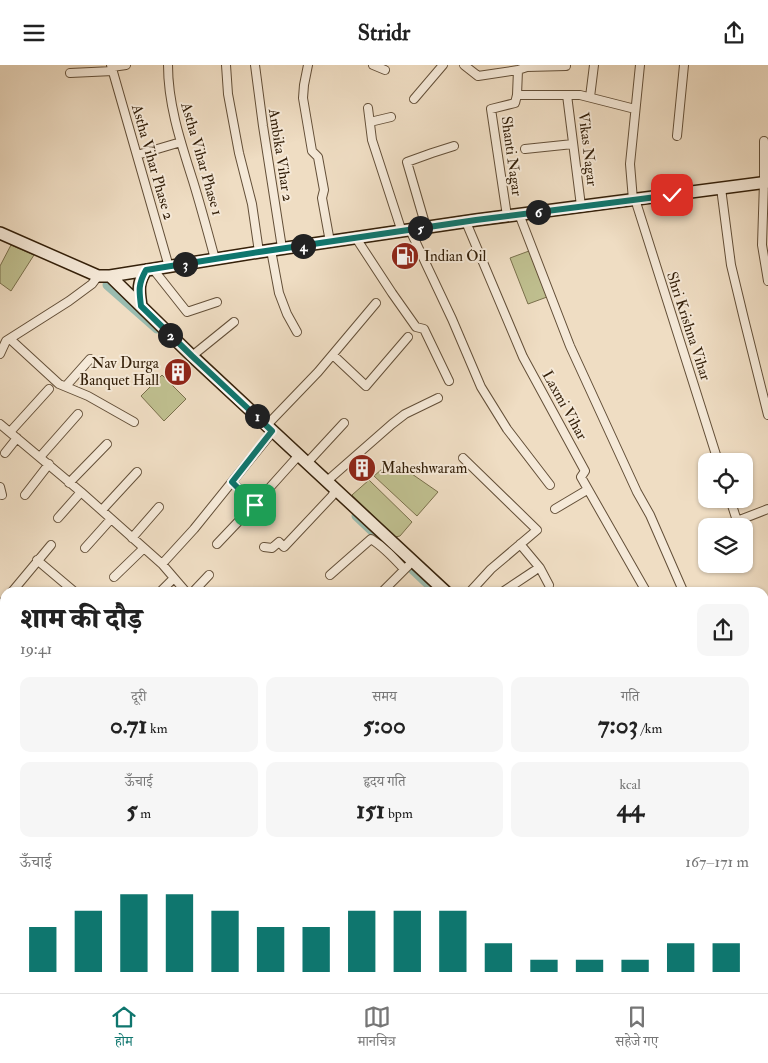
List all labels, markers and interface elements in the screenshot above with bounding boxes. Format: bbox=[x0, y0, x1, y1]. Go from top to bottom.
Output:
icon: menu bbox=[20, 19, 48, 47]
text: Stridr bbox=[358, 19, 410, 47]
icon: share bbox=[720, 19, 748, 47]
street label: Astha Vihar Phase 1 bbox=[176, 99, 227, 218]
street label: Astha Vihar Phase 2 bbox=[127, 101, 178, 222]
street label: Ambika Vihar 2 bbox=[264, 106, 297, 203]
street label: Vikas Nagar bbox=[574, 111, 602, 188]
street label: Shanti Nagar bbox=[497, 115, 527, 198]
pin bbox=[651, 174, 693, 216]
icon: check bbox=[658, 181, 686, 209]
pin: 6 bbox=[526, 199, 550, 225]
text: 6 bbox=[535, 204, 542, 221]
pin: 5 bbox=[408, 215, 432, 241]
text: 5 bbox=[417, 220, 424, 237]
pin: 4 bbox=[290, 233, 316, 259]
text: 4 bbox=[300, 238, 307, 255]
fuel station icon: Indian Oil bbox=[390, 241, 420, 271]
place label: Indian Oil bbox=[424, 247, 486, 266]
pin: 3 bbox=[172, 251, 198, 277]
text: 3 bbox=[183, 256, 188, 273]
street label: Shri Krishna Vihar bbox=[662, 269, 715, 383]
pin: 2 bbox=[158, 323, 182, 347]
text: 2 bbox=[167, 327, 174, 344]
place label: Nav Durga Banquet Hall bbox=[79, 354, 160, 390]
building icon: Nav Durga Banquet Hall bbox=[163, 357, 193, 387]
street label: Laxmi Vihar bbox=[538, 367, 592, 444]
pin: 1 bbox=[244, 403, 270, 429]
text: 1 bbox=[255, 408, 260, 425]
building icon: Maheshwaram bbox=[347, 453, 377, 483]
map controls bbox=[698, 453, 753, 573]
button: locate bbox=[698, 453, 753, 508]
place label: Maheshwaram bbox=[381, 459, 468, 478]
pin bbox=[234, 484, 276, 526]
icon: arrive bbox=[241, 491, 269, 519]
button: layers bbox=[698, 518, 753, 573]
text: शाम की दौड़ bbox=[20, 602, 142, 637]
button: share bbox=[697, 604, 749, 656]
text: 19:41 bbox=[20, 639, 52, 659]
text: दूरी bbox=[131, 688, 146, 705]
text: समय bbox=[372, 688, 397, 705]
text: गति bbox=[621, 688, 639, 705]
text: 0.71 bbox=[110, 710, 147, 741]
text: 5:00 bbox=[363, 710, 406, 741]
text: 7:03 bbox=[598, 710, 638, 741]
text: km bbox=[147, 720, 168, 737]
text: /km bbox=[638, 720, 662, 737]
text: ऊँचाई bbox=[125, 773, 153, 790]
text: हृदय गति bbox=[363, 773, 406, 790]
text: kcal bbox=[619, 776, 641, 793]
text: 44 bbox=[617, 793, 644, 824]
text: 5 bbox=[126, 795, 137, 826]
text: 151 bbox=[356, 795, 385, 826]
text: m bbox=[137, 805, 151, 822]
text: bpm bbox=[385, 805, 413, 822]
text: ऊँचाई bbox=[20, 852, 52, 872]
text: 167–171 m bbox=[685, 852, 749, 872]
tab: होम bbox=[110, 1003, 138, 1055]
tab: मानचित्र bbox=[358, 1003, 396, 1055]
tab: सहेजे गए bbox=[615, 1003, 658, 1055]

